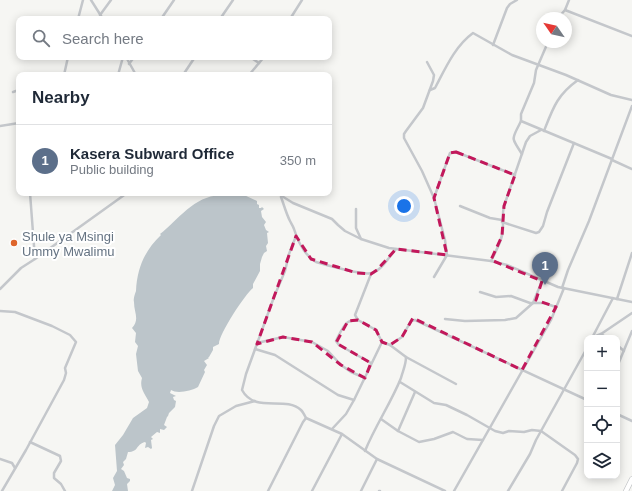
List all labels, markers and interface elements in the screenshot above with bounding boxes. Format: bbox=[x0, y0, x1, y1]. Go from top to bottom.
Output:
north arrow bbox=[536, 12, 572, 48]
search box bbox=[16, 16, 332, 60]
icon: search bbox=[30, 27, 52, 49]
text: Search here bbox=[62, 30, 144, 47]
text: Nearby bbox=[32, 88, 90, 107]
text: Kasera Subward Office bbox=[70, 145, 234, 162]
text: 1 bbox=[41, 153, 49, 168]
text: 350 m bbox=[280, 153, 316, 168]
text: Public building bbox=[70, 162, 154, 177]
your location bbox=[394, 196, 414, 216]
place label: Shule ya Msingi Ummy Mwalimu bbox=[22, 229, 114, 259]
marker: Shule ya Msingi Ummy Mwalimu bbox=[9, 238, 19, 248]
pin: 1 bbox=[532, 252, 558, 285]
map controls bbox=[584, 335, 620, 479]
button: + bbox=[584, 335, 620, 371]
button: − bbox=[584, 371, 620, 407]
button: locate bbox=[584, 407, 620, 443]
button: layers bbox=[584, 443, 620, 479]

